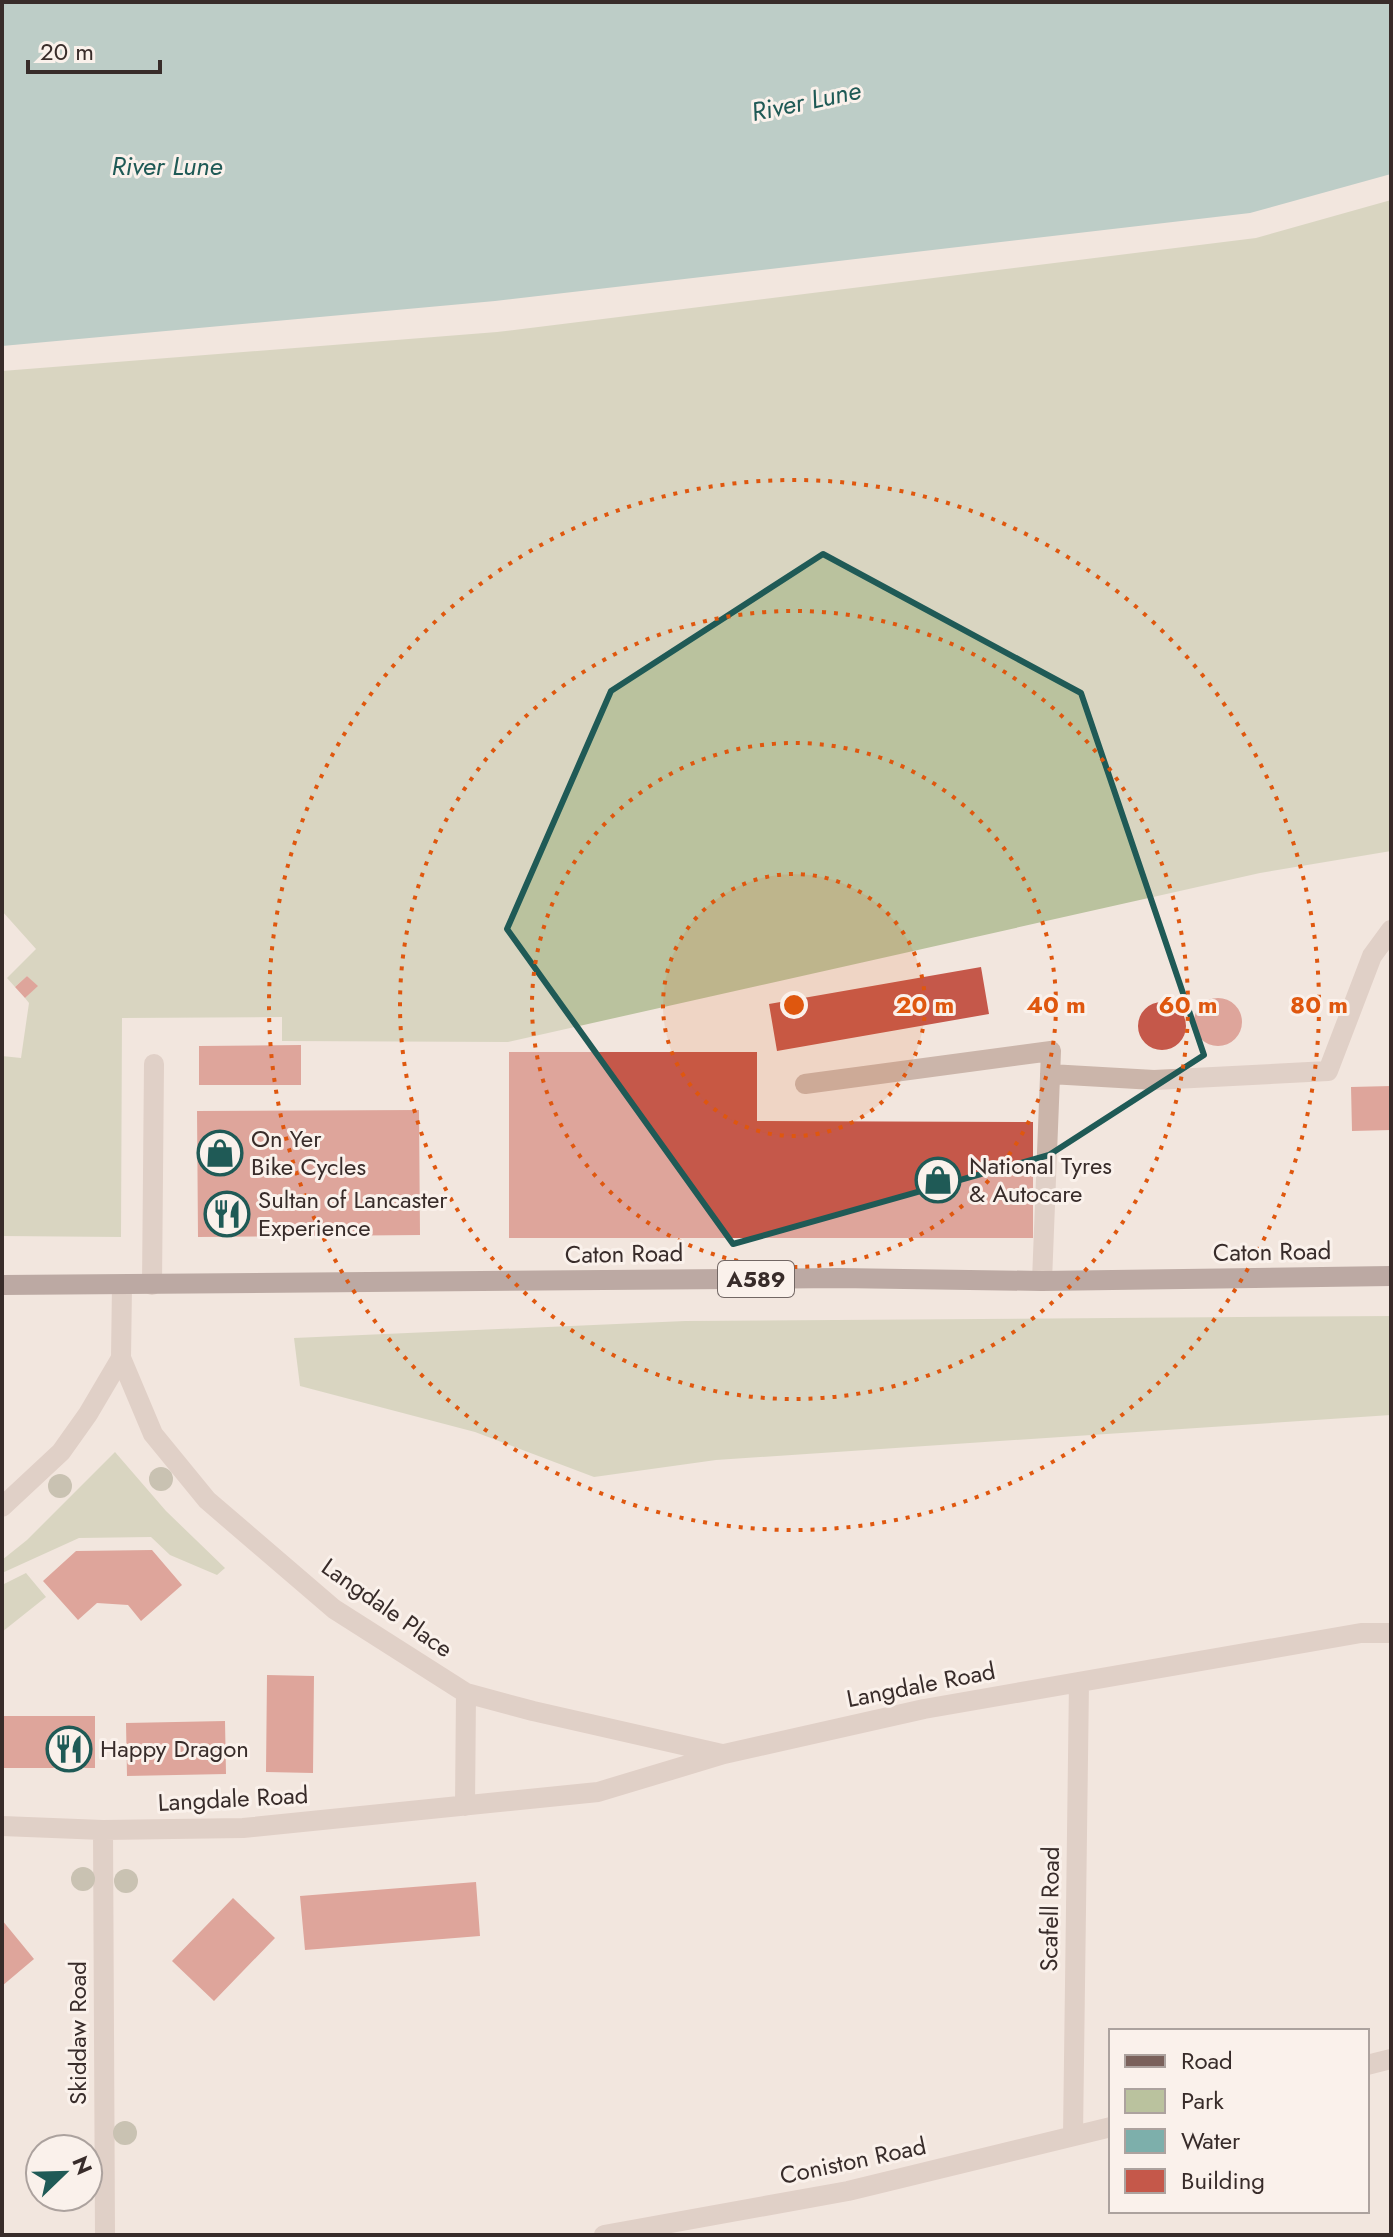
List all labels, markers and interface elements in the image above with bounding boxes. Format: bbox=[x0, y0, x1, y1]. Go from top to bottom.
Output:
scale bar bbox=[28, 24, 160, 74]
text: 20 m bbox=[40, 34, 94, 69]
water label: River Lune bbox=[748, 71, 864, 131]
water label: River Lune bbox=[111, 147, 223, 185]
text: 20 m bbox=[896, 987, 954, 1022]
text: 40 m bbox=[1026, 987, 1086, 1022]
text: 60 m bbox=[1159, 987, 1217, 1022]
text: 80 m bbox=[1290, 987, 1348, 1022]
centre of rings bbox=[780, 991, 808, 1019]
place label: On Yer Bike Cycles bbox=[251, 1121, 366, 1184]
shop icon: On Yer Bike Cycles bbox=[196, 1129, 244, 1177]
place label: National Tyres & Autocare bbox=[969, 1148, 1112, 1211]
shop icon: National Tyres & Autocare bbox=[914, 1156, 962, 1204]
place label: Sultan of Lancaster Experience bbox=[258, 1182, 448, 1245]
restaurant icon: Sultan of Lancaster Experience bbox=[203, 1190, 251, 1238]
street label: Caton Road bbox=[1212, 1233, 1331, 1270]
street label: Caton Road bbox=[564, 1235, 683, 1272]
road number: A589 bbox=[718, 1261, 794, 1297]
street label: Langdale Place bbox=[315, 1549, 460, 1666]
street label: Langdale Road bbox=[844, 1653, 998, 1716]
restaurant icon: Happy Dragon bbox=[45, 1725, 93, 1773]
place label: Happy Dragon bbox=[100, 1731, 249, 1766]
street label: Langdale Road bbox=[157, 1777, 309, 1820]
street label: Scafell Road bbox=[1031, 1846, 1068, 1972]
street label: Skiddaw Road bbox=[60, 1961, 95, 2105]
legend bbox=[1109, 2029, 1369, 2213]
text: Road bbox=[1181, 2043, 1233, 2078]
text: Park bbox=[1181, 2083, 1224, 2118]
text: Water bbox=[1181, 2123, 1241, 2158]
street label: Coniston Road bbox=[777, 2128, 929, 2193]
north arrow bbox=[24, 2133, 104, 2213]
text: N bbox=[64, 2151, 101, 2179]
text: Building bbox=[1181, 2163, 1265, 2198]

